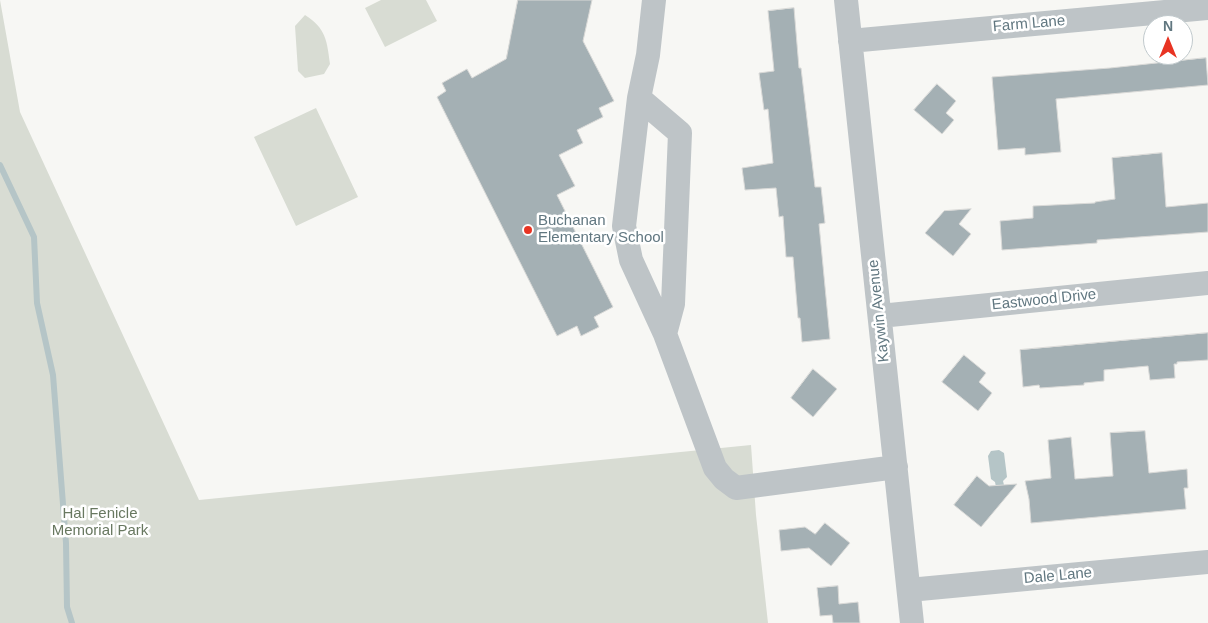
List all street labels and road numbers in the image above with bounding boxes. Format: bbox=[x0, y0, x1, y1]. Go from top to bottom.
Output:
street label: Farm Lane bbox=[992, 12, 1066, 36]
street label: Kaywin Avenue bbox=[865, 259, 893, 363]
street label: Eastwood Drive bbox=[991, 286, 1097, 314]
street label: Dale Lane bbox=[1023, 564, 1093, 588]

